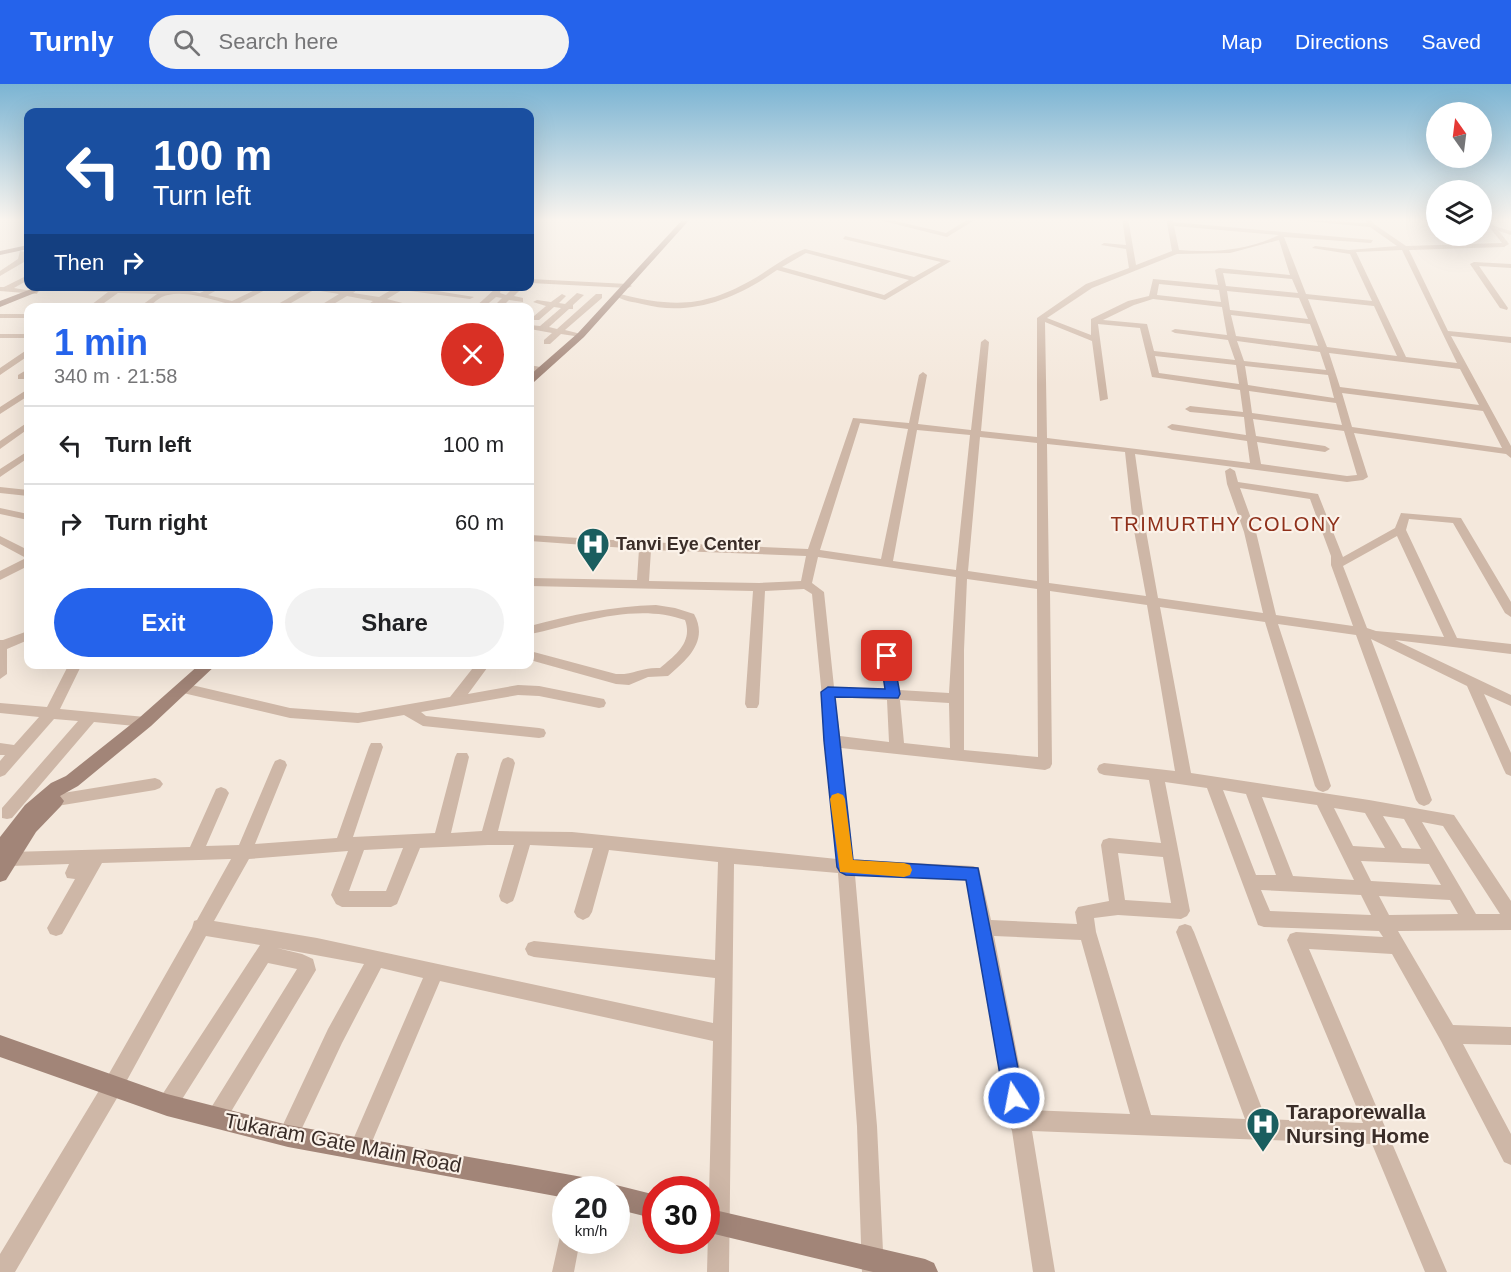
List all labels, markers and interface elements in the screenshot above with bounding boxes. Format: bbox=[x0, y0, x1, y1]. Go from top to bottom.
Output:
search box bbox=[149, 15, 569, 69]
text: Turnly bbox=[30, 26, 113, 57]
icon: search bbox=[170, 26, 203, 59]
text: Search here bbox=[218, 29, 338, 54]
text: Map bbox=[1221, 30, 1262, 53]
text: Directions bbox=[1295, 30, 1388, 53]
text: Saved bbox=[1421, 30, 1481, 53]
north arrow bbox=[1426, 102, 1492, 168]
map controls bbox=[1426, 102, 1492, 246]
icon: left bbox=[54, 132, 132, 210]
text: 100 m bbox=[153, 132, 272, 179]
button: layers bbox=[1426, 180, 1492, 246]
text: Turn left bbox=[153, 181, 251, 211]
icon: right bbox=[116, 246, 149, 279]
text: Then bbox=[54, 250, 104, 275]
text: 1 min bbox=[54, 322, 148, 363]
button: close bbox=[441, 323, 504, 386]
text: 340 m · 21:58 bbox=[54, 365, 177, 387]
icon: left bbox=[54, 429, 87, 462]
text: Turn left bbox=[105, 432, 191, 457]
text: 100 m bbox=[443, 432, 504, 457]
icon: right bbox=[54, 507, 87, 540]
text: Turn right bbox=[105, 510, 207, 535]
text: 60 m bbox=[455, 510, 504, 535]
district label: TRIMURTHY COLONY bbox=[1110, 513, 1342, 535]
hospital icon: Tanvi Eye Center bbox=[575, 526, 611, 573]
place label: Tanvi Eye Center bbox=[616, 534, 761, 554]
button: Exit bbox=[54, 588, 273, 657]
button: Share bbox=[285, 588, 504, 657]
pin bbox=[861, 630, 912, 681]
icon: arrive bbox=[870, 639, 903, 672]
position arrow bbox=[982, 1066, 1046, 1130]
place label: Taraporewalla Nursing Home bbox=[1286, 1100, 1430, 1147]
hospital icon: Taraporewalla Nursing Home bbox=[1245, 1106, 1281, 1153]
street label: Tukaram Gate Main Road bbox=[223, 1108, 463, 1177]
speed limit sign: 30 bbox=[642, 1176, 720, 1254]
text: 20 bbox=[574, 1191, 608, 1224]
text: km/h bbox=[575, 1222, 607, 1239]

